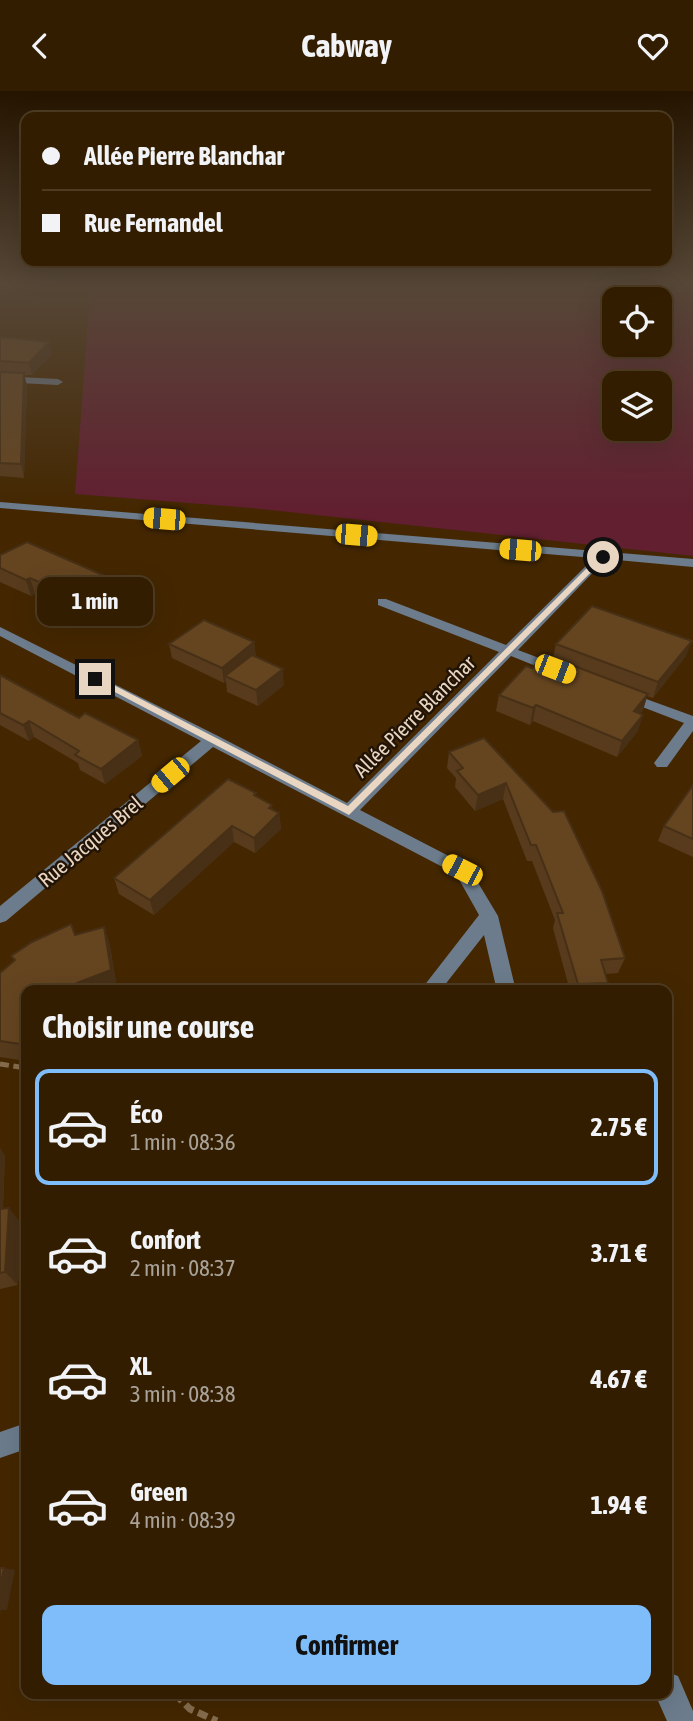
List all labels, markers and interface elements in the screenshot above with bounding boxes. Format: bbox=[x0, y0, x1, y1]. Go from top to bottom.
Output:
icon: back bbox=[21, 27, 59, 65]
text: Cabway bbox=[301, 27, 392, 64]
icon: heart bbox=[634, 27, 672, 65]
text: Allée Pierre Blanchar bbox=[84, 141, 284, 171]
text: Rue Fernandel bbox=[84, 208, 223, 238]
map controls bbox=[602, 287, 672, 441]
button: locate bbox=[602, 287, 672, 357]
button: layers bbox=[602, 371, 672, 441]
car bbox=[143, 507, 186, 531]
car bbox=[335, 523, 378, 547]
car bbox=[499, 538, 542, 562]
route start bbox=[587, 541, 619, 573]
callout: 1 min bbox=[37, 577, 153, 627]
text: 1 min bbox=[72, 588, 118, 614]
street label: Allée Pierre Blanchar bbox=[348, 650, 480, 782]
car bbox=[532, 652, 579, 686]
route end bbox=[79, 663, 111, 695]
car bbox=[148, 753, 193, 797]
street label: Rue Jacques Brel bbox=[33, 790, 147, 891]
car bbox=[439, 851, 486, 889]
text: Choisir une course bbox=[42, 1008, 254, 1045]
icon: car bbox=[46, 1096, 109, 1159]
text: Éco bbox=[130, 1099, 163, 1129]
text: 2.75 € bbox=[590, 1112, 647, 1142]
text: 1 min · 08:36 bbox=[130, 1129, 236, 1155]
icon: car bbox=[46, 1222, 109, 1285]
text: Confort bbox=[130, 1225, 201, 1255]
text: 3.71 € bbox=[590, 1238, 647, 1268]
text: 2 min · 08:37 bbox=[130, 1255, 236, 1281]
icon: car bbox=[46, 1348, 109, 1411]
text: XL bbox=[130, 1351, 152, 1381]
text: 4.67 € bbox=[590, 1364, 647, 1394]
text: 3 min · 08:38 bbox=[130, 1381, 236, 1407]
icon: car bbox=[46, 1474, 109, 1537]
text: Green bbox=[130, 1477, 188, 1507]
text: 1.94 € bbox=[590, 1490, 647, 1520]
text: 4 min · 08:39 bbox=[130, 1507, 236, 1533]
button: Confirmer bbox=[42, 1605, 651, 1685]

